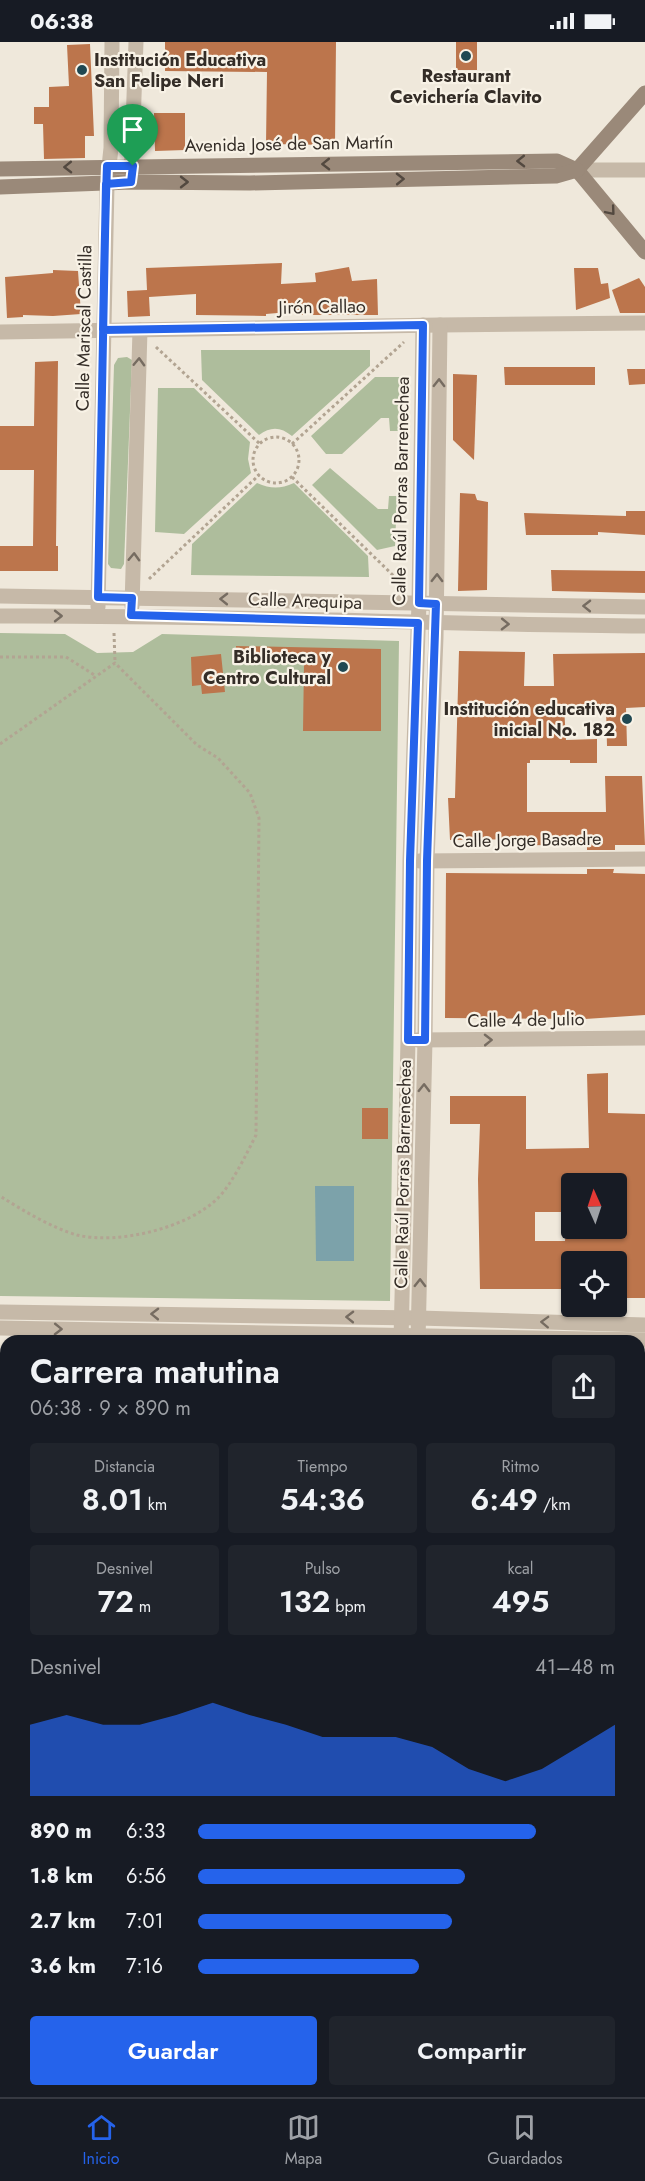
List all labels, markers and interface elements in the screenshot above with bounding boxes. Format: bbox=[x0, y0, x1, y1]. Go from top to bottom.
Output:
text: 06:38 bbox=[30, 5, 94, 37]
place label: Institución Educativa San Felipe Neri bbox=[94, 47, 266, 94]
marker: Restaurant Cevichería Clavito bbox=[459, 49, 473, 63]
marker: Institución Educativa San Felipe Neri bbox=[75, 63, 89, 77]
place label: Restaurant Cevichería Clavito bbox=[390, 63, 542, 110]
pin bbox=[107, 104, 158, 166]
icon: arrive bbox=[116, 113, 149, 146]
street label: Avenida José de San Martín bbox=[184, 129, 394, 159]
one-way arrow bbox=[516, 155, 525, 167]
one-way arrow bbox=[321, 157, 330, 170]
one-way arrow bbox=[63, 161, 72, 173]
one-way arrow bbox=[396, 173, 405, 186]
one-way arrow bbox=[180, 176, 189, 188]
one-way arrow bbox=[604, 204, 615, 215]
street label: Calle Mariscal Castilla bbox=[70, 245, 98, 411]
street label: Jirón Callao bbox=[276, 293, 366, 321]
one-way arrow bbox=[133, 358, 146, 367]
street label: Calle Raúl Porras Barrenechea bbox=[386, 376, 416, 606]
one-way arrow bbox=[433, 378, 445, 387]
one-way arrow bbox=[127, 552, 140, 561]
one-way arrow bbox=[430, 573, 443, 582]
street label: Calle Arequipa bbox=[247, 586, 363, 616]
one-way arrow bbox=[219, 593, 228, 606]
one-way arrow bbox=[582, 600, 591, 612]
one-way arrow bbox=[54, 610, 63, 622]
one-way arrow bbox=[501, 618, 510, 631]
place label: Biblioteca y Centro Cultural bbox=[203, 644, 332, 691]
marker: Biblioteca y Centro Cultural bbox=[336, 660, 350, 674]
place label: Institución educativa inicial No. 182 bbox=[443, 696, 615, 743]
marker: Institución educativa inicial No. 182 bbox=[620, 712, 634, 726]
street label: Calle Jorge Basadre bbox=[452, 826, 602, 854]
street label: Calle 4 de Julio bbox=[467, 1006, 585, 1034]
one-way arrow bbox=[483, 1033, 492, 1046]
street label: Calle Raúl Porras Barrenechea bbox=[388, 1059, 418, 1289]
one-way arrow bbox=[418, 1083, 430, 1092]
north arrow bbox=[561, 1173, 627, 1239]
map controls bbox=[561, 1173, 627, 1317]
button: locate bbox=[561, 1251, 627, 1317]
one-way arrow bbox=[414, 1278, 426, 1287]
one-way arrow bbox=[150, 1308, 159, 1320]
one-way arrow bbox=[345, 1311, 354, 1323]
one-way arrow bbox=[540, 1316, 549, 1328]
one-way arrow bbox=[54, 1322, 63, 1335]
text: Carrera matutina bbox=[30, 1348, 280, 1395]
button: share bbox=[552, 1355, 615, 1418]
text: 06:38 · 9 × 890 m bbox=[30, 1394, 191, 1423]
text: Distancia bbox=[94, 1455, 155, 1478]
text: Tiempo bbox=[297, 1455, 348, 1478]
text: Ritmo bbox=[501, 1455, 540, 1478]
text: 8.01 bbox=[82, 1478, 143, 1521]
text: 54:36 bbox=[280, 1478, 365, 1521]
text: 6:49 bbox=[470, 1478, 538, 1521]
text: km bbox=[143, 1493, 167, 1516]
text: /km bbox=[538, 1493, 571, 1516]
text: Desnivel bbox=[96, 1557, 153, 1580]
text: Pulso bbox=[305, 1557, 340, 1580]
text: kcal bbox=[508, 1557, 533, 1580]
text: 72 bbox=[98, 1580, 134, 1623]
text: 132 bbox=[279, 1580, 330, 1623]
text: 495 bbox=[492, 1580, 549, 1623]
text: m bbox=[134, 1595, 151, 1618]
text: bpm bbox=[330, 1595, 366, 1618]
text: Desnivel bbox=[30, 1653, 101, 1682]
text: 41–48 m bbox=[535, 1653, 615, 1682]
text: 890 m bbox=[30, 1817, 92, 1846]
text: 6:33 bbox=[126, 1817, 165, 1846]
text: 1.8 km bbox=[30, 1862, 93, 1891]
text: 6:56 bbox=[126, 1862, 166, 1891]
text: 2.7 km bbox=[30, 1907, 96, 1936]
text: 7:01 bbox=[126, 1907, 164, 1936]
text: 3.6 km bbox=[30, 1952, 96, 1981]
text: 7:16 bbox=[126, 1952, 163, 1981]
button: Guardar bbox=[30, 2016, 317, 2085]
button: Compartir bbox=[329, 2016, 615, 2085]
tab: Inicio bbox=[83, 2111, 120, 2170]
tab: Mapa bbox=[285, 2111, 322, 2170]
tab: Guardados bbox=[487, 2111, 562, 2170]

